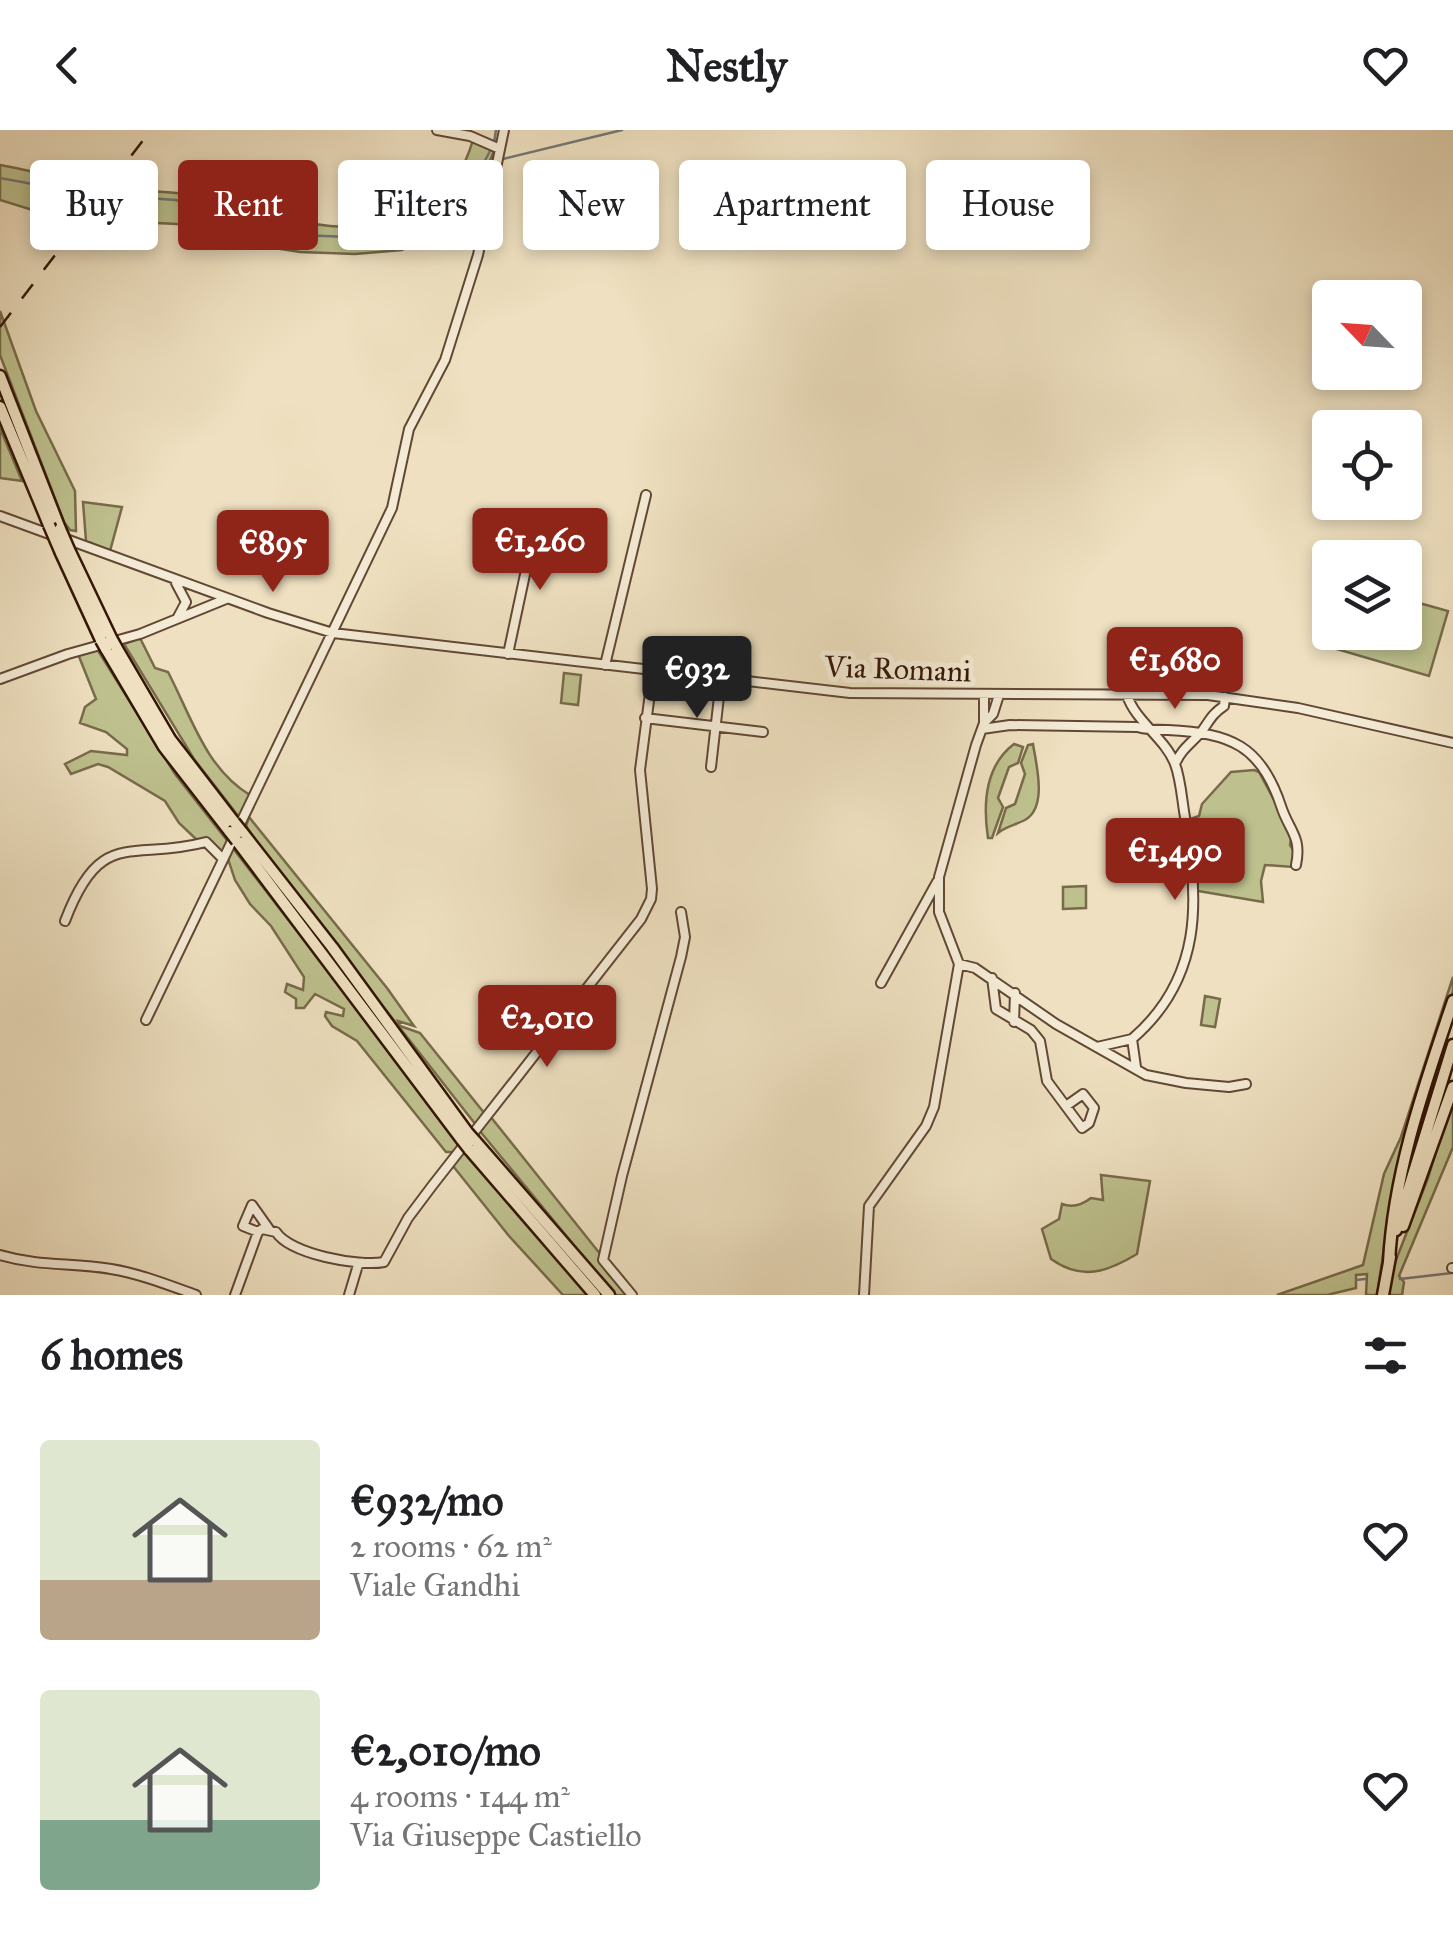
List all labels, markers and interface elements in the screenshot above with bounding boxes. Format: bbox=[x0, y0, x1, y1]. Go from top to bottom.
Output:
icon: back bbox=[40, 38, 95, 93]
text: Nestly bbox=[666, 38, 787, 93]
icon: heart bbox=[1358, 38, 1413, 93]
chip: Buy bbox=[30, 160, 158, 250]
chip: Rent bbox=[178, 160, 318, 250]
chip: Filters bbox=[338, 160, 503, 250]
chip: New bbox=[523, 160, 659, 250]
chip: Apartment bbox=[679, 160, 906, 250]
chip: House bbox=[926, 160, 1090, 250]
north arrow bbox=[1312, 280, 1422, 390]
map controls bbox=[1312, 280, 1422, 650]
button: locate bbox=[1312, 410, 1422, 520]
pin: €1,260 bbox=[459, 508, 621, 593]
pin: €895 bbox=[214, 510, 332, 595]
text: €1,260 bbox=[494, 521, 586, 560]
text: €895 bbox=[239, 523, 307, 562]
button: layers bbox=[1312, 540, 1422, 650]
pin: €1,680 bbox=[1094, 627, 1256, 712]
pin: €932 bbox=[638, 636, 756, 721]
text: €1,680 bbox=[1129, 640, 1221, 679]
street label: Via Romani bbox=[823, 648, 972, 690]
text: €932 bbox=[664, 649, 730, 688]
pin: €1,490 bbox=[1094, 818, 1256, 903]
text: €1,490 bbox=[1128, 831, 1222, 870]
pin: €2,010 bbox=[466, 985, 628, 1070]
text: €2,010 bbox=[500, 998, 594, 1037]
icon: filters bbox=[1358, 1328, 1413, 1383]
text: 6 homes bbox=[40, 1329, 183, 1381]
text: €932/mo bbox=[350, 1475, 503, 1527]
icon: home bbox=[120, 1480, 240, 1600]
icon: heart bbox=[1358, 1513, 1413, 1568]
text: 2 rooms · 62 m² bbox=[350, 1527, 552, 1566]
text: Viale Gandhi bbox=[350, 1566, 520, 1605]
text: €2,010/mo bbox=[350, 1725, 541, 1777]
icon: home bbox=[120, 1730, 240, 1850]
icon: heart bbox=[1358, 1763, 1413, 1818]
text: 4 rooms · 144 m² bbox=[350, 1777, 570, 1816]
text: Via Giuseppe Castiello bbox=[350, 1816, 642, 1855]

